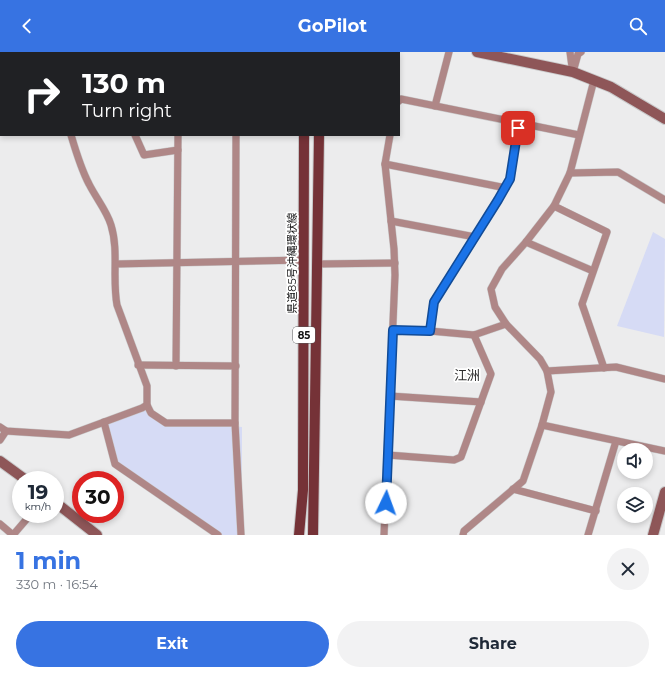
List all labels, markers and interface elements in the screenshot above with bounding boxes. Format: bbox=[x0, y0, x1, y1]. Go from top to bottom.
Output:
icon: back bbox=[16, 15, 38, 37]
text: GoPilot bbox=[298, 15, 367, 37]
icon: search bbox=[627, 15, 649, 37]
text: 130 m bbox=[82, 66, 166, 100]
icon: right bbox=[16, 68, 68, 120]
text: Turn right bbox=[82, 100, 172, 122]
pin bbox=[501, 111, 535, 145]
icon: arrive bbox=[507, 117, 529, 139]
street label: 県道85号沖縄環状線 bbox=[285, 212, 299, 314]
road number: 85 bbox=[293, 327, 315, 343]
district label: 江洲 bbox=[454, 367, 480, 383]
map controls bbox=[617, 443, 653, 523]
button: sound bbox=[617, 443, 653, 479]
speed limit sign: 30 bbox=[72, 471, 124, 523]
text: 19 bbox=[28, 480, 48, 504]
position arrow bbox=[365, 482, 407, 524]
button: layers bbox=[617, 487, 653, 523]
text: km/h bbox=[25, 500, 51, 513]
text: 1 min bbox=[16, 546, 81, 575]
button: close bbox=[607, 548, 649, 590]
text: 330 m · 16:54 bbox=[16, 576, 98, 592]
button: Exit bbox=[16, 621, 329, 667]
button: Share bbox=[337, 621, 649, 667]

